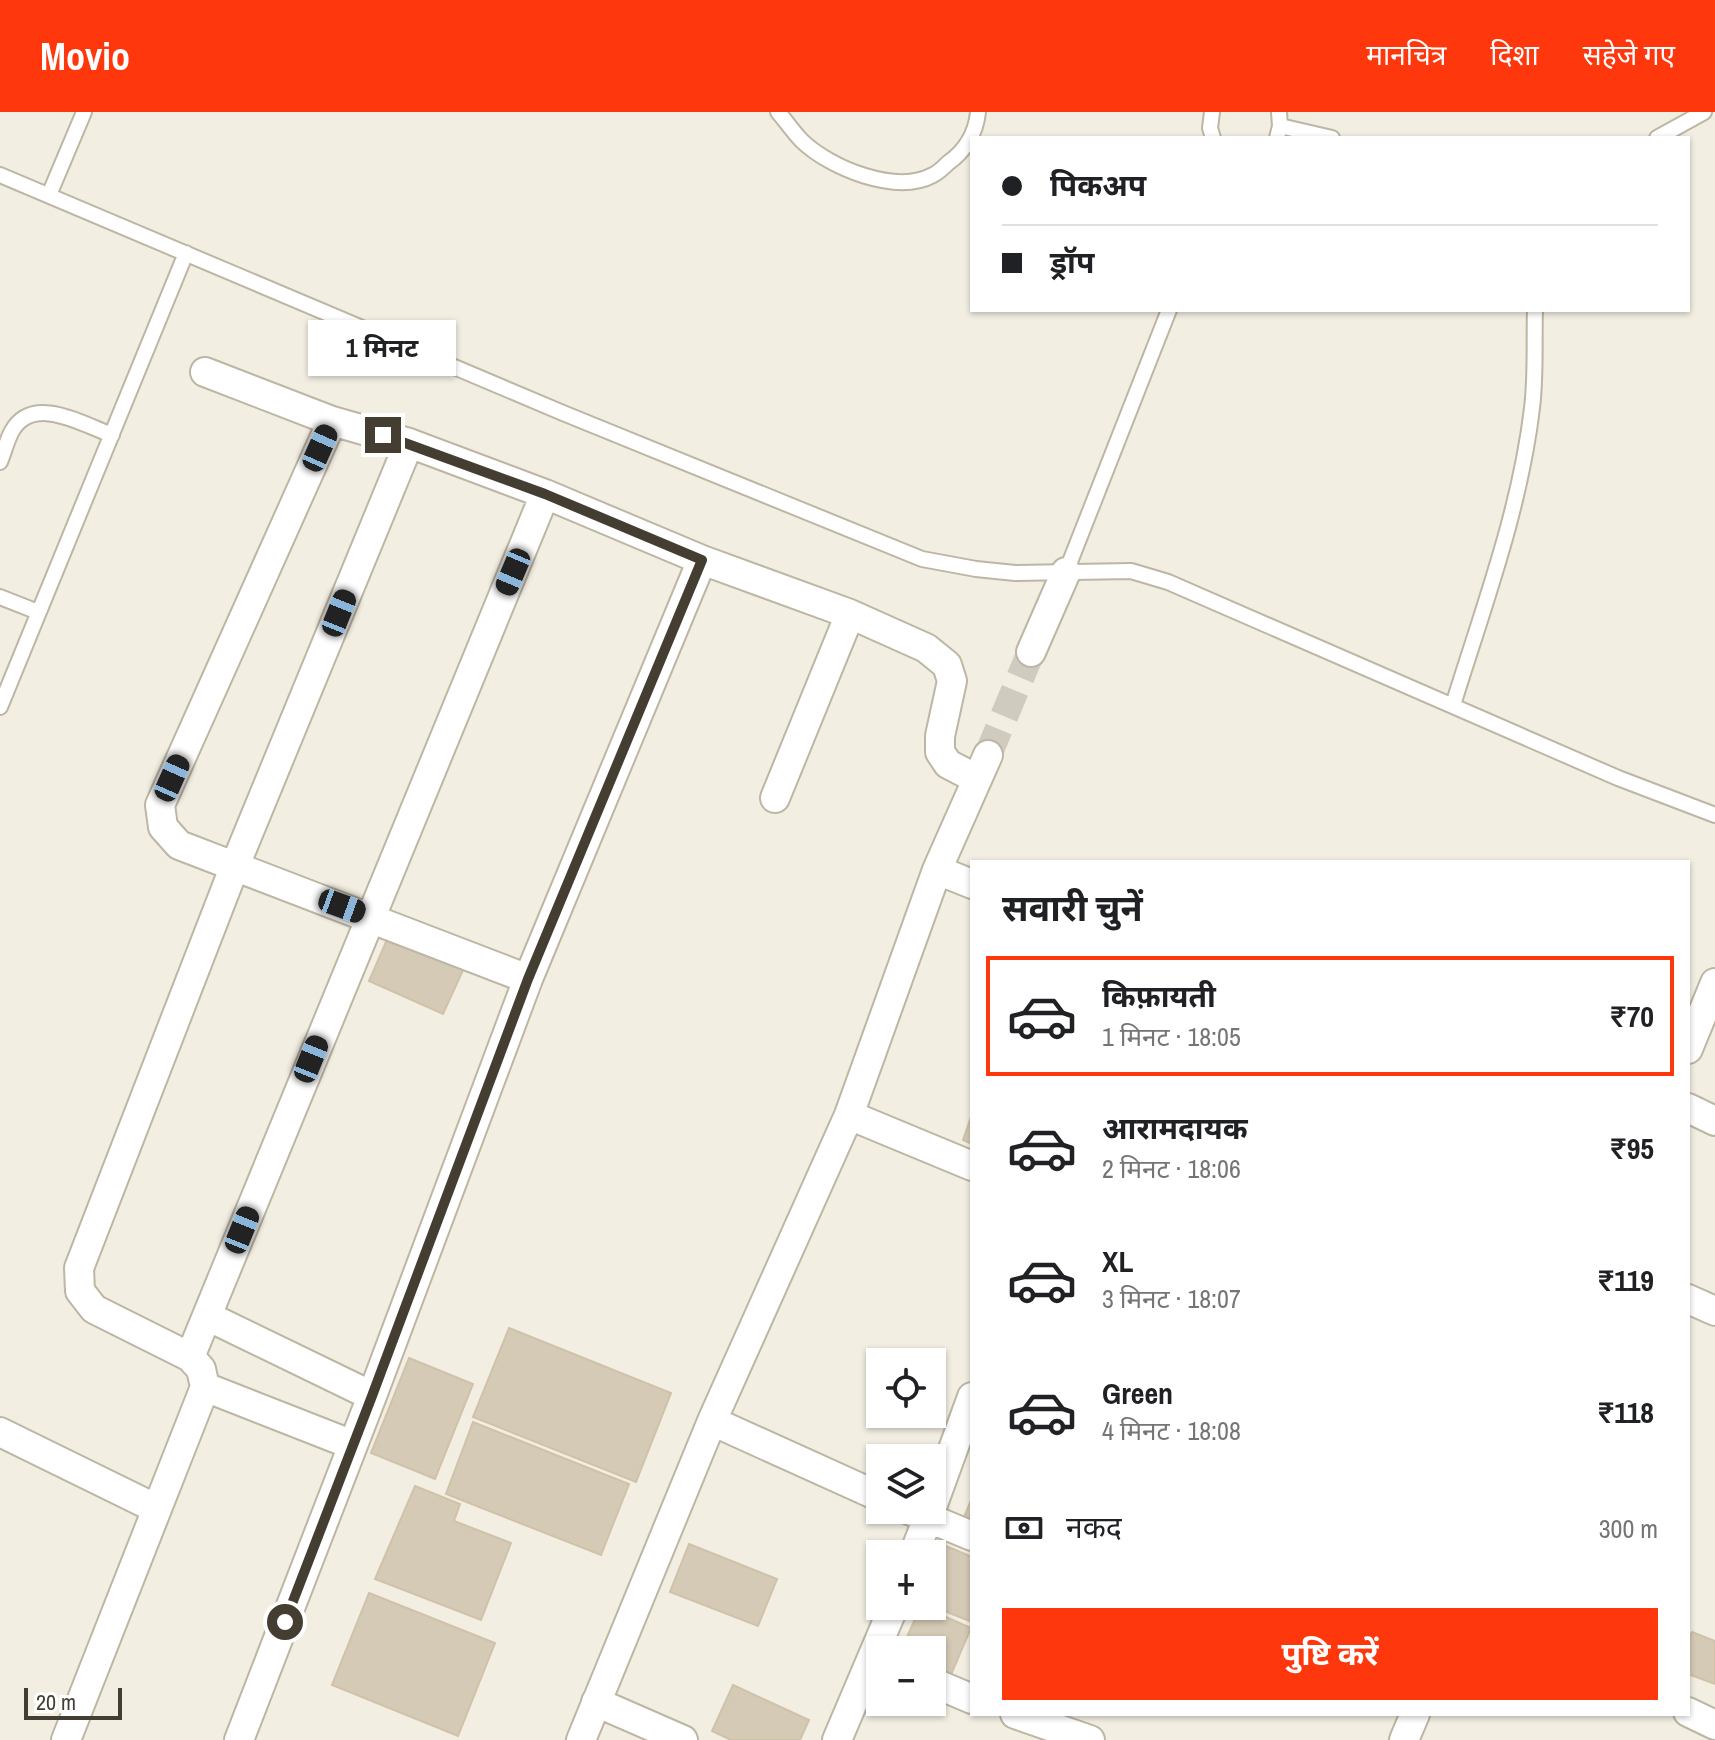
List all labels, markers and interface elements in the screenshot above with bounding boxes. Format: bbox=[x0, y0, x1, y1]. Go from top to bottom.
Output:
text: Movio bbox=[40, 31, 130, 82]
text: मानचित्र bbox=[1366, 36, 1446, 74]
text: दिशा bbox=[1490, 36, 1539, 74]
text: सहेजे गए bbox=[1583, 36, 1675, 74]
text: पिकअप bbox=[1050, 165, 1146, 205]
text: ड्रॉप bbox=[1050, 242, 1094, 282]
callout: 1 मिनट bbox=[309, 319, 457, 375]
text: 1 मिनट bbox=[346, 330, 418, 365]
route end bbox=[365, 417, 401, 453]
car bbox=[299, 421, 341, 475]
car bbox=[493, 545, 533, 599]
car bbox=[319, 586, 359, 640]
car bbox=[151, 751, 193, 805]
text: सवारी चुनें bbox=[1002, 884, 1143, 932]
car bbox=[315, 887, 369, 925]
text: किफ़ायती bbox=[1102, 976, 1216, 1016]
icon: car bbox=[1006, 980, 1078, 1052]
text: ₹70 bbox=[1609, 996, 1654, 1036]
text: 1 मिनट · 18:05 bbox=[1102, 1019, 1241, 1054]
car bbox=[291, 1032, 331, 1086]
text: आरामदायक bbox=[1102, 1108, 1248, 1148]
icon: car bbox=[1006, 1112, 1078, 1184]
text: ₹95 bbox=[1609, 1128, 1654, 1168]
text: 2 मिनट · 18:06 bbox=[1102, 1151, 1241, 1186]
car bbox=[222, 1203, 262, 1257]
text: XL bbox=[1102, 1241, 1133, 1281]
icon: car bbox=[1006, 1244, 1078, 1316]
text: ₹119 bbox=[1597, 1260, 1654, 1300]
text: 3 मिनट · 18:07 bbox=[1102, 1281, 1241, 1316]
map controls bbox=[866, 1348, 946, 1716]
button: locate bbox=[866, 1348, 946, 1428]
text: Green bbox=[1102, 1373, 1173, 1413]
icon: car bbox=[1006, 1376, 1078, 1448]
text: ₹118 bbox=[1597, 1392, 1654, 1432]
text: 4 मिनट · 18:08 bbox=[1102, 1413, 1241, 1448]
button: layers bbox=[866, 1444, 946, 1524]
icon: cash bbox=[1002, 1506, 1046, 1550]
text: नकद bbox=[1066, 1507, 1122, 1547]
text: 300 m bbox=[1599, 1511, 1658, 1546]
button: + bbox=[866, 1540, 946, 1620]
route start bbox=[267, 1604, 303, 1640]
button: पुष्टि करें bbox=[1002, 1608, 1658, 1700]
button: − bbox=[866, 1636, 946, 1716]
scale bar bbox=[24, 1684, 122, 1720]
text: 20 m bbox=[36, 1687, 76, 1717]

